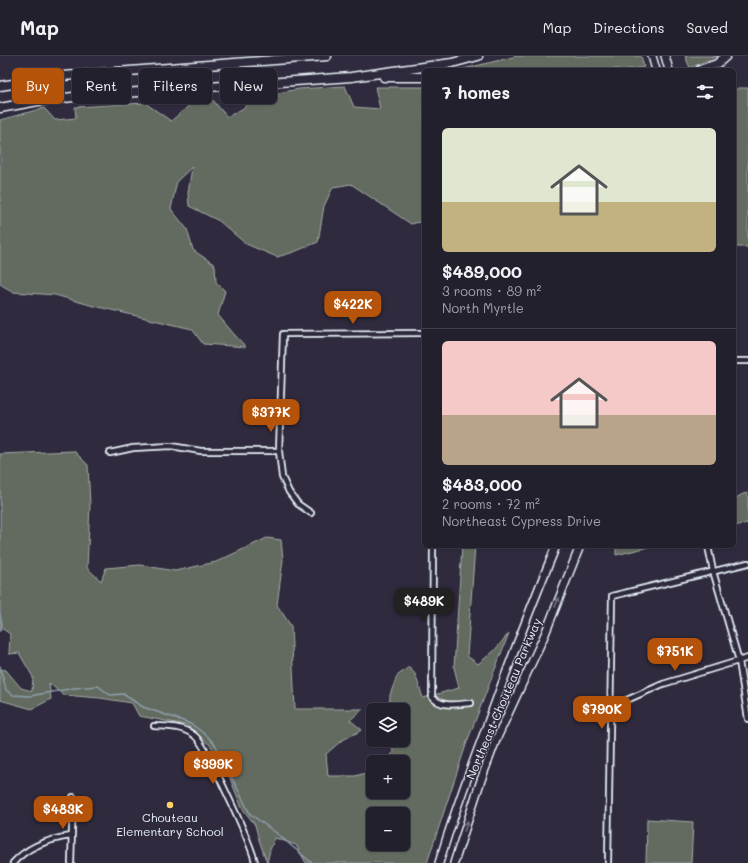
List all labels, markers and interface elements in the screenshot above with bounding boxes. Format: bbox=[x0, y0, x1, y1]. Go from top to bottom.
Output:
text: Map bbox=[20, 15, 59, 40]
text: Map bbox=[543, 18, 571, 37]
text: Directions bbox=[593, 18, 664, 37]
text: Saved bbox=[686, 18, 728, 37]
chip: Buy bbox=[12, 68, 64, 104]
chip: Rent bbox=[72, 68, 131, 104]
chip: Filters bbox=[139, 68, 212, 104]
chip: New bbox=[220, 68, 277, 104]
text: 7 homes bbox=[442, 81, 510, 103]
icon: filters bbox=[694, 81, 716, 103]
icon: home bbox=[543, 154, 615, 226]
text: $489,000 bbox=[442, 260, 522, 282]
text: 3 rooms · 89 m² bbox=[442, 282, 541, 299]
pin: $422K bbox=[325, 291, 381, 325]
text: $422K bbox=[333, 295, 373, 312]
text: North Myrtle bbox=[442, 299, 524, 316]
icon: home bbox=[543, 367, 615, 439]
pin: $377K bbox=[243, 399, 299, 433]
text: $377K bbox=[252, 403, 290, 420]
text: $483,000 bbox=[442, 473, 522, 495]
text: 2 rooms · 72 m² bbox=[442, 495, 540, 512]
text: Northeast Cypress Drive bbox=[442, 512, 601, 529]
pin: $489K bbox=[396, 588, 452, 622]
text: $489K bbox=[404, 592, 444, 609]
one-way arrow bbox=[555, 596, 561, 608]
street label: Northeast Chouteau Parkway bbox=[462, 616, 544, 782]
pin: $751K bbox=[647, 638, 703, 672]
text: $751K bbox=[656, 642, 694, 659]
pin: $790K bbox=[574, 696, 630, 730]
text: $790K bbox=[582, 700, 622, 717]
map controls bbox=[366, 703, 410, 851]
button: layers bbox=[366, 703, 410, 747]
pin: $399K bbox=[185, 751, 241, 785]
text: $399K bbox=[193, 755, 233, 772]
button: + bbox=[366, 755, 410, 799]
pin: $483K bbox=[35, 796, 91, 830]
text: $483K bbox=[43, 800, 83, 817]
marker: Chouteau Elementary School bbox=[165, 800, 175, 810]
button: − bbox=[366, 807, 410, 851]
place label: Chouteau Elementary School bbox=[116, 809, 224, 839]
one-way arrow bbox=[463, 819, 469, 831]

